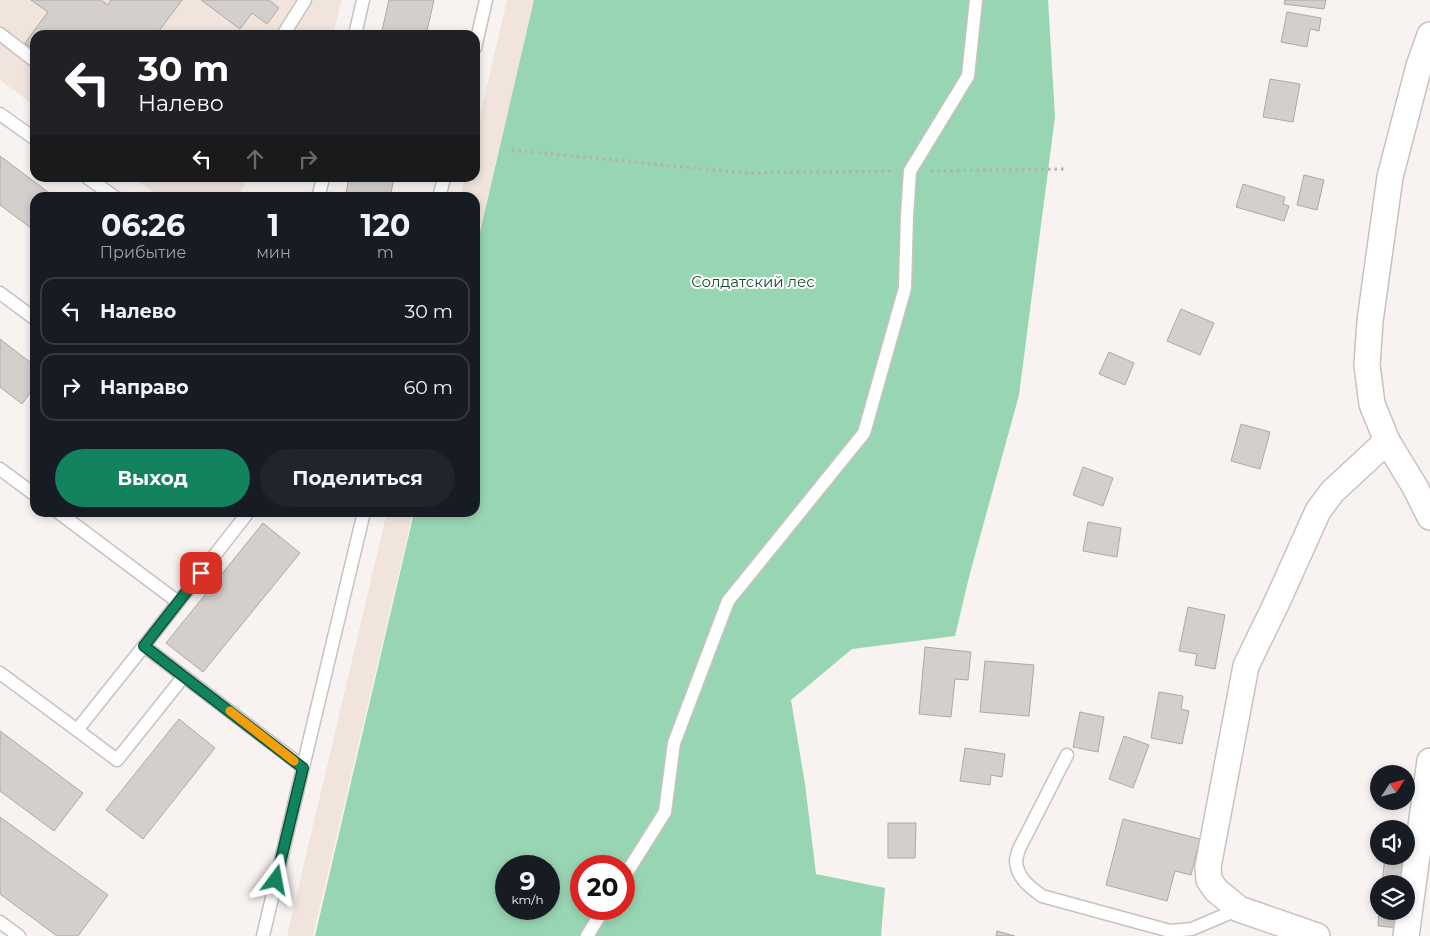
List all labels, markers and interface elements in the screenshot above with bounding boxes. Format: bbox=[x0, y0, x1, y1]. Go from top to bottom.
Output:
text: 30 m bbox=[138, 47, 229, 90]
icon: left bbox=[55, 50, 120, 115]
text: Налево bbox=[138, 90, 224, 117]
icon: left bbox=[188, 145, 216, 173]
icon: ahead bbox=[241, 145, 269, 173]
icon: right bbox=[294, 145, 322, 173]
text: 06:26 bbox=[101, 207, 185, 244]
text: 1 bbox=[268, 207, 279, 244]
text: 120 bbox=[360, 207, 410, 244]
text: Прибытие bbox=[100, 243, 187, 262]
text: мин bbox=[256, 243, 291, 262]
text: m bbox=[377, 243, 394, 262]
park label: Солдатский лес bbox=[691, 272, 815, 291]
icon: left bbox=[57, 297, 85, 325]
text: Налево bbox=[100, 300, 176, 323]
text: 30 m bbox=[405, 300, 453, 323]
icon: right bbox=[57, 373, 85, 401]
text: Направо bbox=[100, 376, 189, 399]
text: 60 m bbox=[404, 376, 453, 399]
button: Выход bbox=[55, 449, 250, 507]
button: Поделиться bbox=[260, 449, 455, 507]
pin bbox=[180, 552, 222, 594]
icon: arrive bbox=[187, 559, 215, 587]
north arrow bbox=[1370, 765, 1415, 810]
map controls bbox=[1370, 765, 1415, 920]
button: sound bbox=[1370, 820, 1415, 865]
position arrow bbox=[249, 853, 301, 905]
speed limit sign: 20 bbox=[570, 855, 635, 920]
text: 9 bbox=[520, 866, 535, 896]
button: layers bbox=[1370, 875, 1415, 920]
text: km/h bbox=[511, 892, 544, 907]

